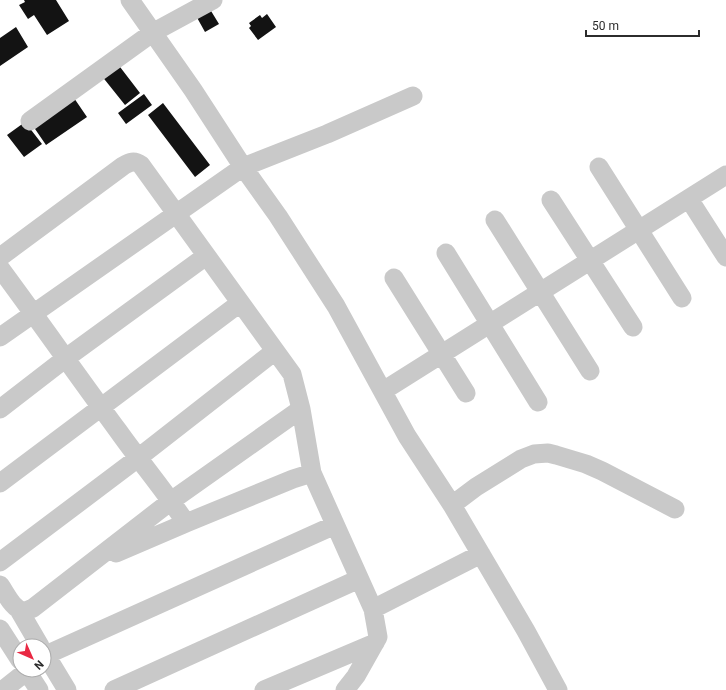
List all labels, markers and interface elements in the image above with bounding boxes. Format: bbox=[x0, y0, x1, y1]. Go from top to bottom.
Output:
scale bar bbox=[586, 12, 699, 38]
text: 50 m bbox=[592, 19, 619, 33]
north arrow bbox=[12, 638, 52, 678]
text: N bbox=[31, 657, 46, 672]

